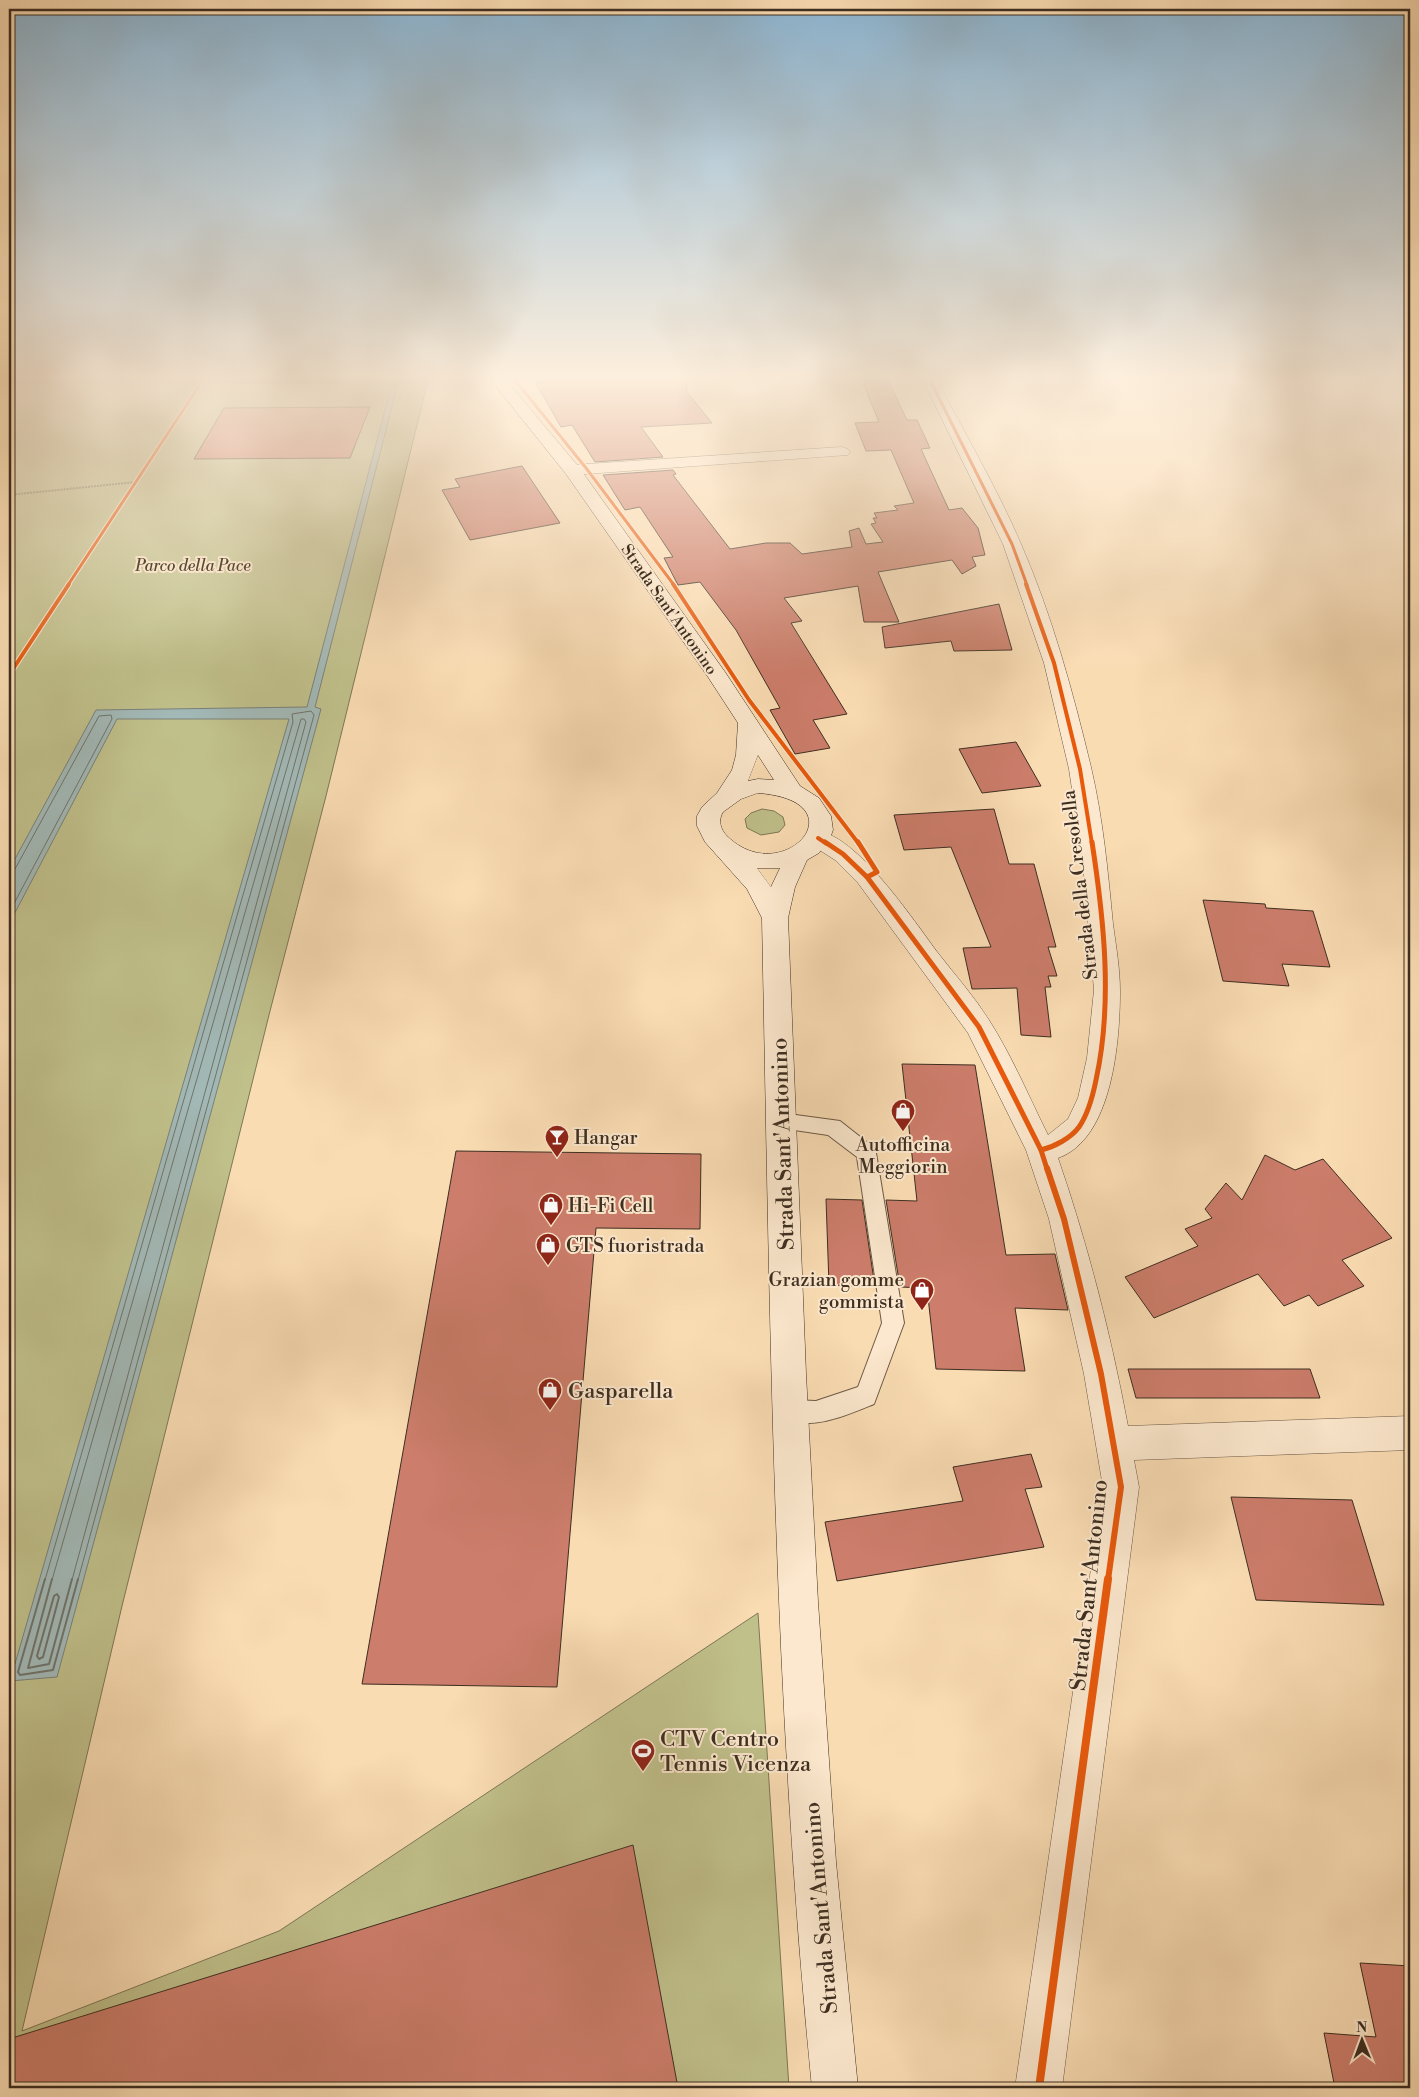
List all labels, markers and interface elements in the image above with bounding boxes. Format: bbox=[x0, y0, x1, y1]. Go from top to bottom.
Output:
street label: Strada Sant'Antonino bbox=[617, 540, 722, 679]
park label: Parco della Pace bbox=[134, 556, 251, 576]
street label: Strada della Cresolella bbox=[1056, 788, 1104, 981]
street label: Strada Sant'Antonino bbox=[766, 1037, 801, 1251]
shop icon: Autofficina Meggiorin bbox=[890, 1098, 916, 1132]
bar icon: Hangar bbox=[544, 1124, 570, 1158]
place label: Hangar bbox=[574, 1126, 638, 1150]
place label: Autofficina Meggiorin bbox=[855, 1133, 951, 1179]
shop icon: Hi-Fi Cell bbox=[538, 1192, 564, 1226]
place label: Hi-Fi Cell bbox=[568, 1194, 654, 1218]
shop icon: GTS fuoristrada bbox=[535, 1232, 561, 1266]
place label: GTS fuoristrada bbox=[566, 1234, 705, 1258]
place label: Grazian gomme gommista bbox=[769, 1268, 904, 1314]
shop icon: Grazian gomme gommista bbox=[909, 1277, 935, 1311]
shop icon: Gasparella bbox=[537, 1377, 563, 1411]
place label: Gasparella bbox=[568, 1378, 674, 1405]
street label: Strada Sant'Antonino bbox=[1065, 1478, 1114, 1692]
place label: CTV Centro Tennis Vicenza bbox=[660, 1726, 812, 1778]
sports icon: CTV Centro Tennis Vicenza bbox=[630, 1738, 656, 1772]
street label: Strada Sant'Antonino bbox=[799, 1801, 844, 2015]
north arrow bbox=[1336, 2014, 1386, 2064]
text: N bbox=[1356, 2019, 1367, 2037]

